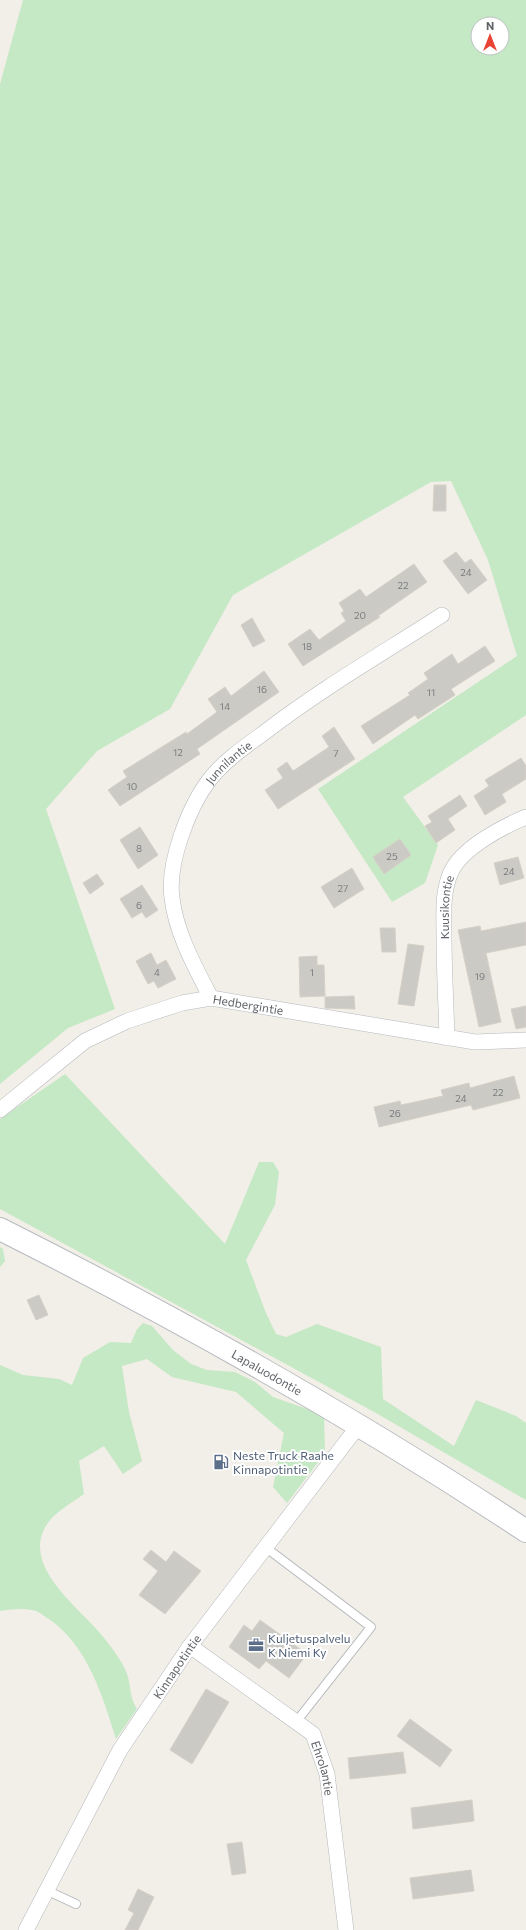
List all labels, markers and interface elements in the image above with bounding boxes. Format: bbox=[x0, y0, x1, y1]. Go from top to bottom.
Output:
north arrow bbox=[470, 16, 510, 56]
text: N bbox=[486, 19, 494, 32]
house number: 24 bbox=[460, 566, 472, 578]
house number: 22 bbox=[397, 579, 409, 591]
house number: 20 bbox=[354, 609, 366, 621]
house number: 18 bbox=[302, 640, 312, 652]
house number: 16 bbox=[257, 683, 267, 695]
house number: 11 bbox=[427, 686, 435, 698]
house number: 14 bbox=[220, 700, 230, 712]
street label: Junnilantie bbox=[202, 737, 254, 787]
house number: 12 bbox=[173, 746, 183, 758]
house number: 7 bbox=[333, 747, 339, 759]
house number: 10 bbox=[127, 780, 137, 792]
house number: 8 bbox=[136, 842, 142, 854]
house number: 25 bbox=[386, 850, 398, 862]
house number: 24 bbox=[503, 865, 515, 877]
street label: Kuusikontie bbox=[437, 873, 456, 939]
house number: 27 bbox=[338, 882, 348, 894]
house number: 6 bbox=[136, 899, 142, 911]
house number: 4 bbox=[154, 966, 160, 978]
house number: 1 bbox=[310, 966, 314, 978]
house number: 19 bbox=[475, 970, 485, 982]
street label: Hedbergintie bbox=[212, 991, 285, 1017]
house number: 22 bbox=[492, 1086, 504, 1098]
house number: 24 bbox=[455, 1092, 467, 1104]
house number: 26 bbox=[389, 1107, 401, 1119]
street label: Lapaluodontie bbox=[229, 1346, 305, 1398]
place label: Neste Truck Raahe Kinnapotintie bbox=[233, 1448, 334, 1476]
fuel station icon: Neste Truck Raahe Kinnapotintie bbox=[212, 1453, 230, 1471]
street label: Kinnapotintie bbox=[150, 1631, 203, 1701]
place label: Kuljetuspalvelu K Niemi Ky bbox=[268, 1631, 350, 1659]
office icon: Kuljetuspalvelu K Niemi Ky bbox=[247, 1636, 265, 1654]
street label: Ehrolantie bbox=[309, 1739, 337, 1796]

